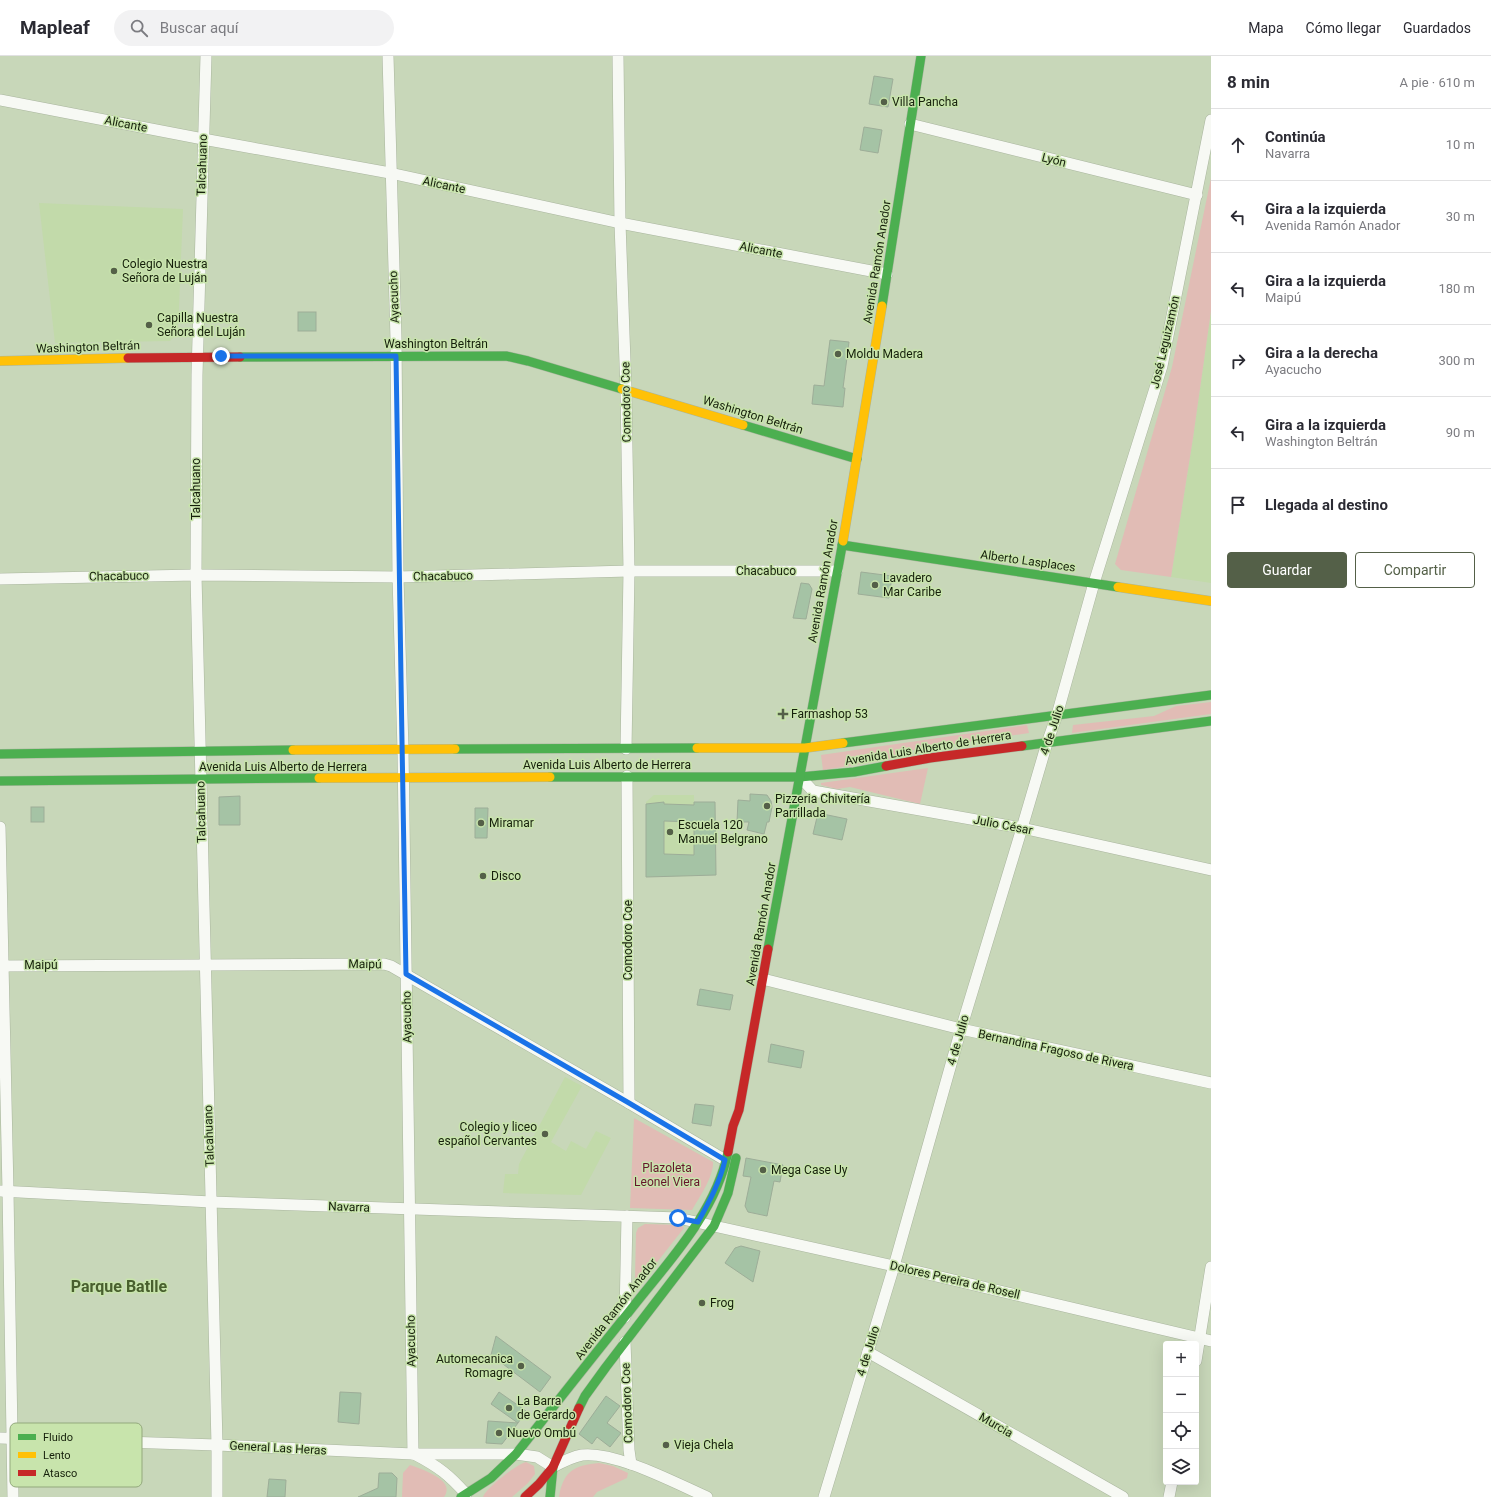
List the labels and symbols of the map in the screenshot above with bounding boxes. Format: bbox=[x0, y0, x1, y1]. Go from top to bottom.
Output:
place label: Villa Pancha bbox=[892, 95, 958, 109]
marker: Villa Pancha bbox=[879, 97, 889, 107]
street label: Alicante bbox=[103, 113, 149, 135]
street label: Talcahuano bbox=[194, 134, 210, 196]
street label: Lyón bbox=[1040, 150, 1068, 170]
street label: Alicante bbox=[421, 174, 467, 196]
street label: Avenida Ramón Anador bbox=[860, 199, 894, 325]
street label: Alicante bbox=[738, 239, 784, 261]
place label: Colegio Nuestra Señora de Luján bbox=[122, 257, 207, 285]
marker: Colegio Nuestra Señora de Luján bbox=[109, 266, 119, 276]
street label: Ayacucho bbox=[386, 270, 402, 323]
street label: José Leguizamón bbox=[1148, 294, 1182, 390]
place label: Capilla Nuestra Señora del Luján bbox=[157, 311, 245, 339]
marker: Capilla Nuestra Señora del Luján bbox=[144, 320, 154, 330]
street label: Washington Beltrán bbox=[384, 337, 488, 351]
street label: Washington Beltrán bbox=[36, 338, 140, 356]
route end bbox=[212, 347, 230, 365]
place label: Moldu Madera bbox=[846, 347, 923, 361]
marker: Moldu Madera bbox=[833, 349, 843, 359]
street label: Comodoro Coe bbox=[618, 362, 634, 442]
street label: Washington Beltrán bbox=[701, 393, 805, 437]
street label: Talcahuano bbox=[189, 458, 203, 520]
street label: Avenida Ramón Anador bbox=[805, 518, 841, 644]
street label: Alberto Lasplaces bbox=[979, 547, 1077, 575]
street label: Chacabuco bbox=[736, 564, 796, 578]
street label: Chacabuco bbox=[89, 568, 149, 584]
street label: Chacabuco bbox=[413, 568, 473, 584]
place label: Lavadero Mar Caribe bbox=[883, 571, 941, 599]
marker: Lavadero Mar Caribe bbox=[870, 580, 880, 590]
street label: 4 de Julio bbox=[1037, 703, 1067, 757]
place label: Farmashop 53 bbox=[791, 707, 868, 721]
marker: Farmashop 53 bbox=[778, 709, 788, 719]
street label: Avenida Luis Alberto de Herrera bbox=[844, 728, 1012, 768]
street label: Avenida Luis Alberto de Herrera bbox=[523, 758, 691, 772]
street label: Avenida Luis Alberto de Herrera bbox=[199, 760, 367, 774]
street label: Talcahuano bbox=[193, 781, 209, 843]
place label: Pizzeria Chivitería Parrillada bbox=[775, 792, 870, 820]
marker: Pizzeria Chivitería Parrillada bbox=[762, 801, 772, 811]
street label: Julio César bbox=[972, 812, 1034, 838]
place label: Miramar bbox=[489, 816, 534, 830]
marker: Miramar bbox=[476, 818, 486, 828]
place label: Escuela 120 Manuel Belgrano bbox=[678, 818, 768, 846]
marker: Escuela 120 Manuel Belgrano bbox=[665, 827, 675, 837]
street label: Avenida Ramón Anador bbox=[743, 861, 779, 987]
place label: Disco bbox=[491, 869, 521, 883]
marker: Disco bbox=[478, 871, 488, 881]
street label: Comodoro Coe bbox=[621, 900, 635, 980]
street label: Maipú bbox=[348, 957, 382, 971]
street label: Maipú bbox=[24, 958, 58, 972]
street label: Ayacucho bbox=[400, 991, 414, 1043]
street label: 4 de Julio bbox=[944, 1013, 972, 1067]
street label: Bernandina Fragoso de Rivera bbox=[977, 1027, 1135, 1073]
street label: Talcahuano bbox=[201, 1105, 217, 1167]
place label: Colegio y liceo español Cervantes bbox=[438, 1120, 537, 1148]
marker: Colegio y liceo español Cervantes bbox=[540, 1129, 550, 1139]
park label: Plazoleta Leonel Viera bbox=[634, 1161, 700, 1189]
place label: Mega Case Uy bbox=[771, 1163, 848, 1177]
marker: Mega Case Uy bbox=[758, 1165, 768, 1175]
street label: Navarra bbox=[328, 1199, 370, 1215]
route start bbox=[669, 1209, 687, 1227]
street label: Avenida Ramón Anador bbox=[572, 1255, 660, 1363]
street label: Dolores Pereira de Rosell bbox=[889, 1258, 1021, 1302]
district label: Parque Batlle bbox=[71, 1277, 168, 1296]
place label: Frog bbox=[710, 1296, 734, 1310]
marker: Frog bbox=[697, 1298, 707, 1308]
street label: Ayacucho bbox=[404, 1315, 418, 1367]
street label: 4 de Julio bbox=[854, 1324, 882, 1378]
place label: Automecanica Romagre bbox=[436, 1352, 513, 1380]
marker: Automecanica Romagre bbox=[516, 1361, 526, 1371]
street label: Comodoro Coe bbox=[619, 1363, 635, 1443]
place label: La Barra de Gerardo bbox=[517, 1394, 576, 1422]
marker: La Barra de Gerardo bbox=[504, 1403, 514, 1413]
street label: Murcia bbox=[977, 1410, 1015, 1440]
legend bbox=[10, 1423, 142, 1487]
place label: Nuevo Ombú bbox=[507, 1426, 576, 1440]
marker: Nuevo Ombú bbox=[494, 1428, 504, 1438]
text: Fluido bbox=[43, 1431, 73, 1444]
street label: General Las Heras bbox=[229, 1438, 327, 1458]
place label: Vieja Chela bbox=[674, 1438, 734, 1452]
marker: Vieja Chela bbox=[661, 1440, 671, 1450]
text: Lento bbox=[43, 1449, 71, 1462]
text: Atasco bbox=[43, 1467, 77, 1480]

